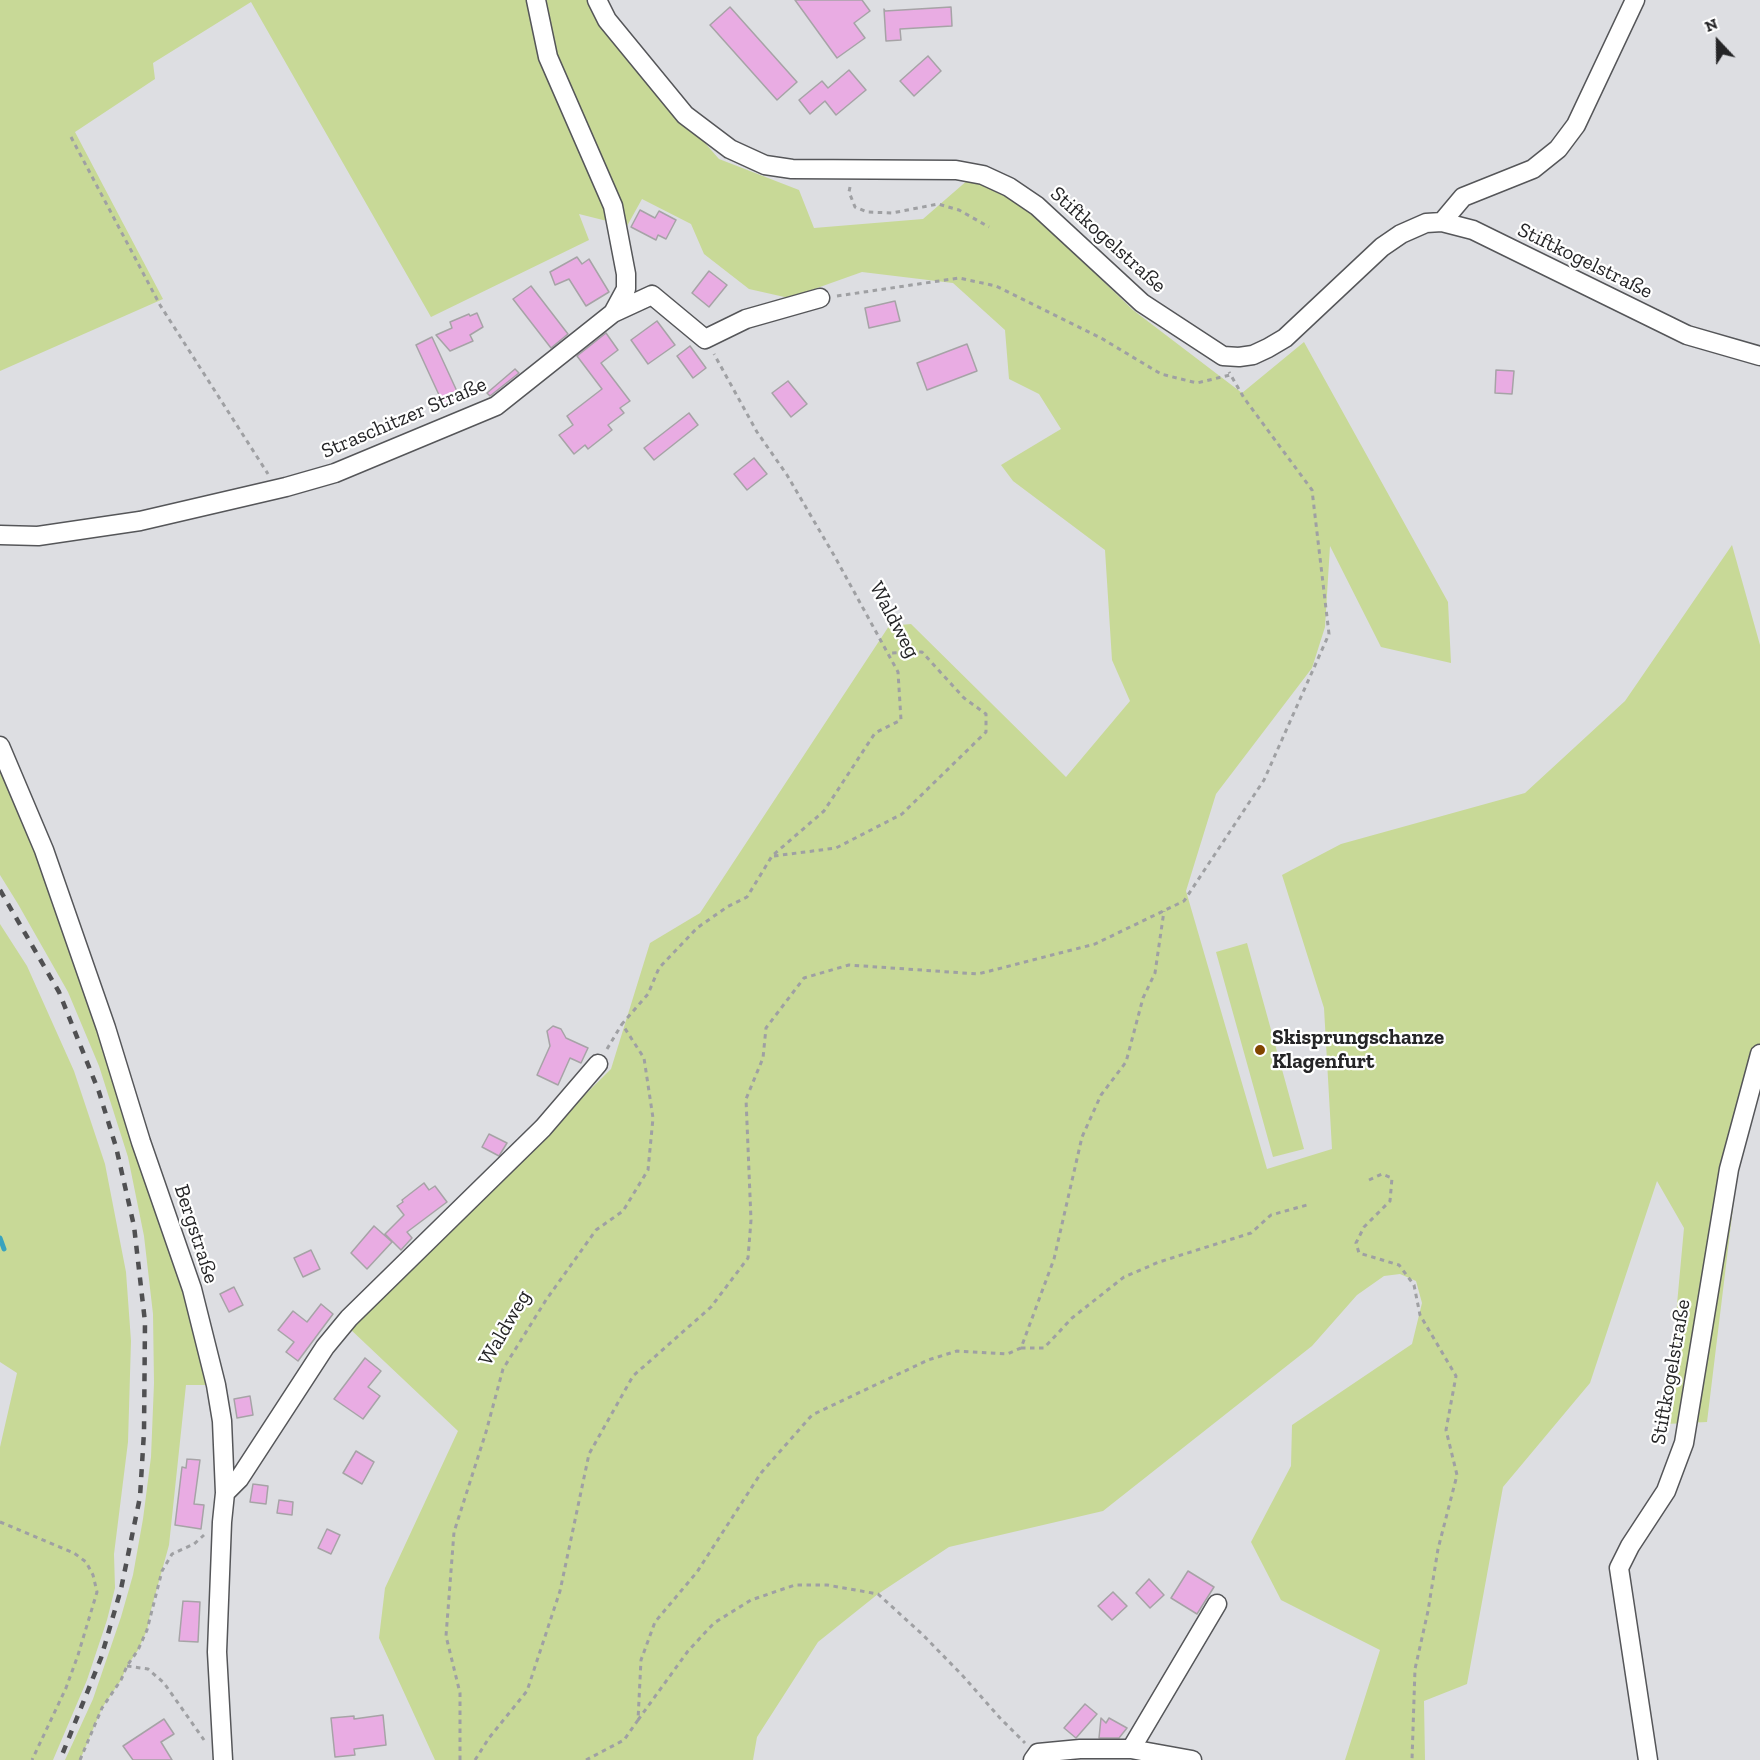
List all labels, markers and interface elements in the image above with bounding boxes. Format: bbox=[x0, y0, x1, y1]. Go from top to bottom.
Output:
north arrow bbox=[1688, 12, 1748, 72]
text: N bbox=[1702, 14, 1720, 36]
street label: Stiftkogelstraße bbox=[1045, 181, 1171, 299]
street label: Stiftkogelstraße bbox=[1513, 217, 1657, 305]
street label: Straschitzer Straße bbox=[318, 372, 490, 464]
street label: Waldweg bbox=[863, 577, 925, 663]
place label: Skisprungschanze Klagenfurt bbox=[1272, 1025, 1444, 1075]
marker: Skisprungschanze Klagenfurt bbox=[1253, 1043, 1267, 1057]
street label: Bergstraße bbox=[168, 1181, 224, 1287]
street label: Waldweg bbox=[473, 1286, 537, 1370]
street label: Stiftkogelstraße bbox=[1646, 1297, 1696, 1447]

